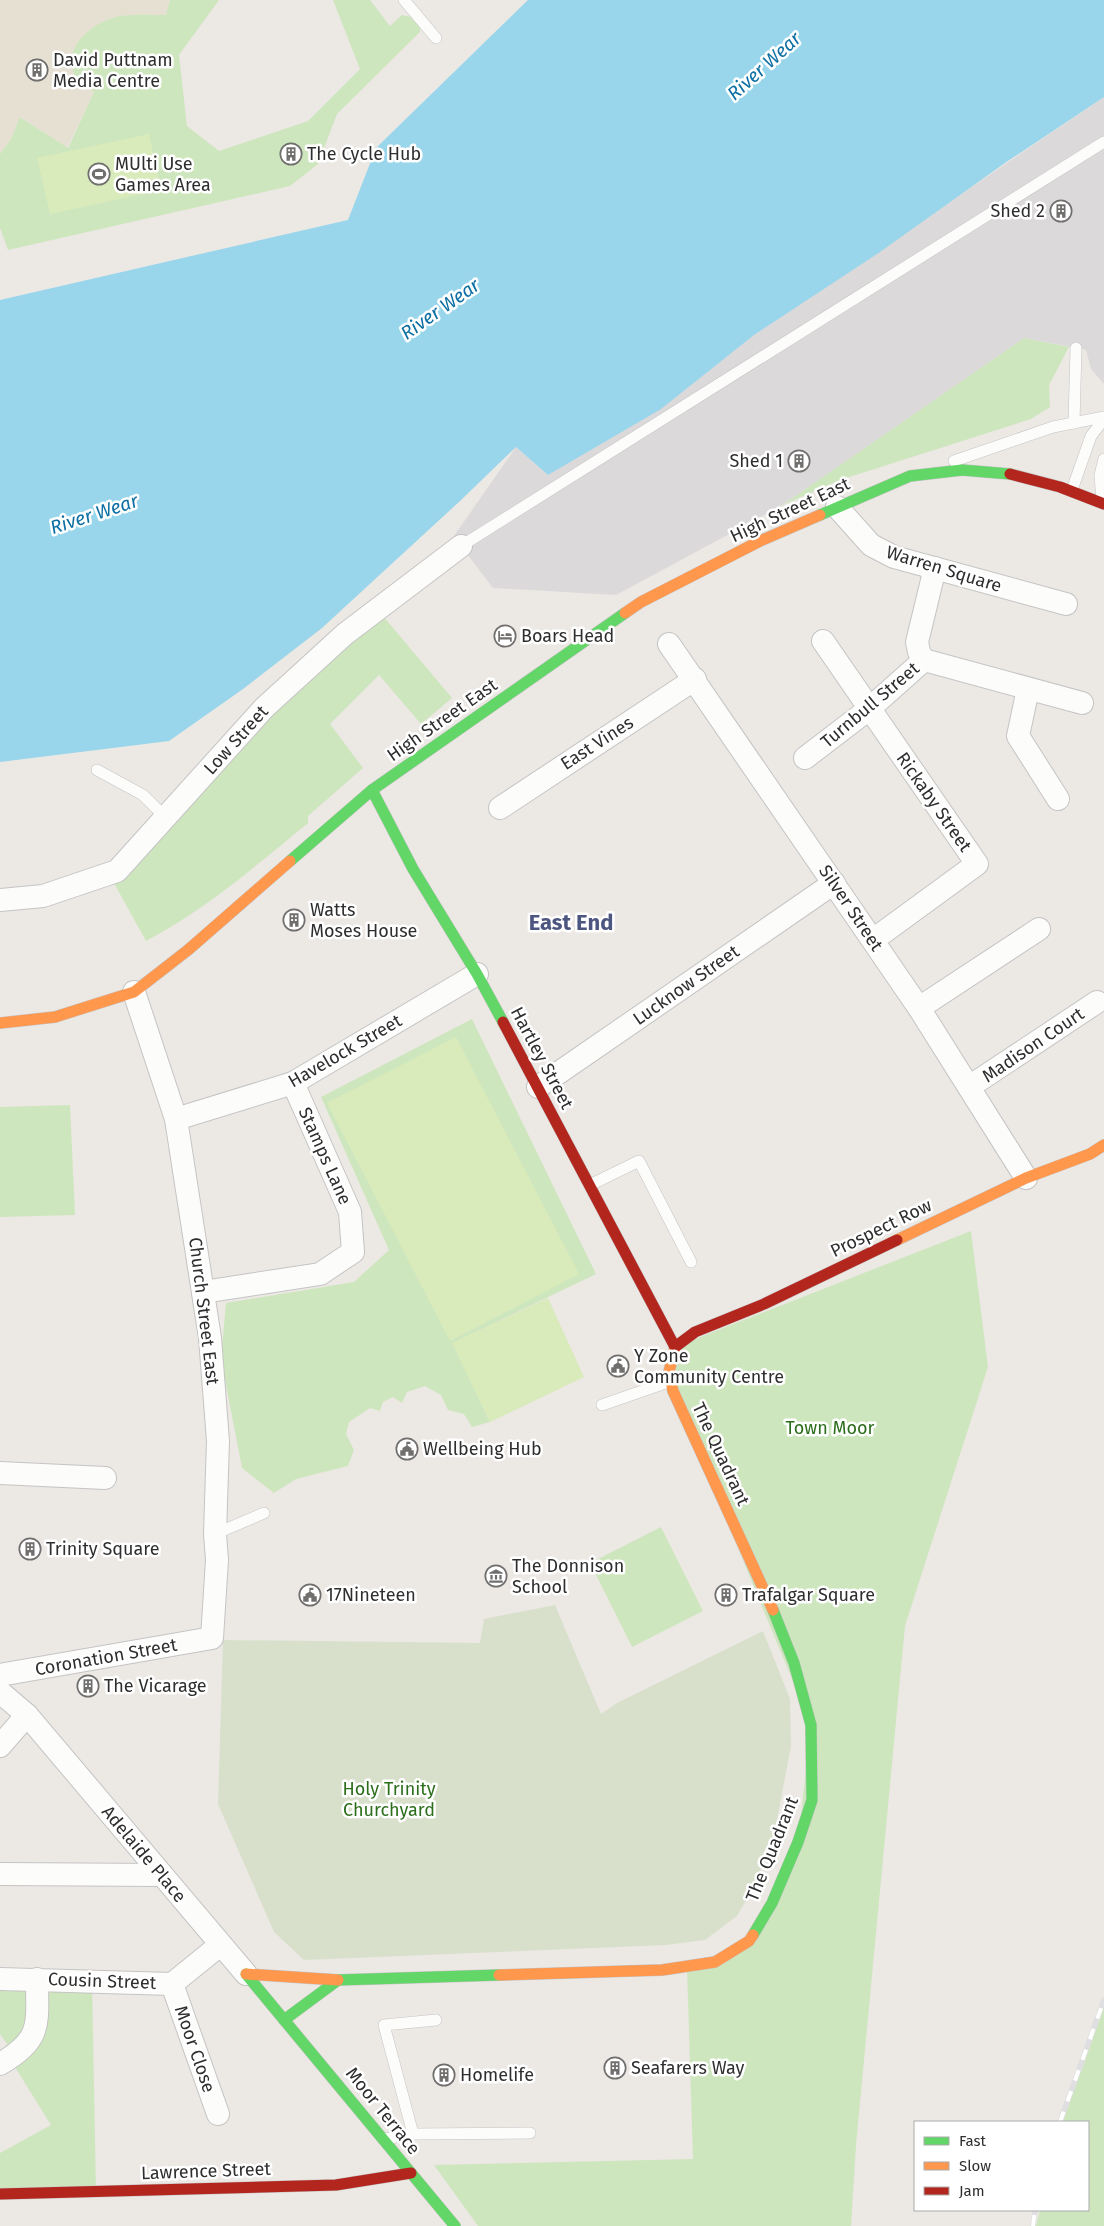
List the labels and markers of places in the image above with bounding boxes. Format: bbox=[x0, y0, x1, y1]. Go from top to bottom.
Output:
place label: David Puttnam Media Centre bbox=[53, 49, 173, 92]
building icon: David Puttnam Media Centre bbox=[25, 58, 49, 82]
building icon: The Cycle Hub bbox=[279, 142, 303, 166]
place label: The Cycle Hub bbox=[307, 143, 421, 165]
place label: MUlti Use Games Area bbox=[115, 153, 211, 196]
sports icon: MUlti Use Games Area bbox=[87, 162, 111, 186]
building icon: Shed 2 bbox=[1049, 199, 1073, 223]
place label: Shed 2 bbox=[990, 200, 1045, 222]
building icon: Shed 1 bbox=[787, 449, 811, 473]
place label: Shed 1 bbox=[730, 450, 783, 472]
hotel icon: Boars Head bbox=[493, 624, 517, 648]
place label: Boars Head bbox=[521, 625, 614, 647]
place label: Watts Moses House bbox=[310, 899, 417, 942]
building icon: Watts Moses House bbox=[282, 908, 306, 932]
place label: Y Zone Community Centre bbox=[634, 1345, 784, 1388]
public building icon: Y Zone Community Centre bbox=[606, 1354, 630, 1378]
public building icon: Wellbeing Hub bbox=[395, 1437, 419, 1461]
place label: Wellbeing Hub bbox=[423, 1438, 542, 1460]
building icon: Trinity Square bbox=[18, 1537, 42, 1561]
place label: Trinity Square bbox=[46, 1538, 160, 1560]
place label: The Donnison School bbox=[512, 1555, 624, 1598]
museum icon: The Donnison School bbox=[484, 1564, 508, 1588]
public building icon: 17Nineteen bbox=[298, 1583, 322, 1607]
building icon: Trafalgar Square bbox=[714, 1583, 738, 1607]
place label: 17Nineteen bbox=[326, 1584, 416, 1606]
place label: Trafalgar Square bbox=[742, 1584, 875, 1606]
building icon: The Vicarage bbox=[76, 1674, 100, 1698]
place label: The Vicarage bbox=[104, 1675, 207, 1697]
building icon: Seafarers Way bbox=[603, 2056, 627, 2080]
place label: Seafarers Way bbox=[631, 2057, 745, 2079]
building icon: Homelife bbox=[432, 2063, 456, 2087]
place label: Homelife bbox=[460, 2064, 534, 2086]

